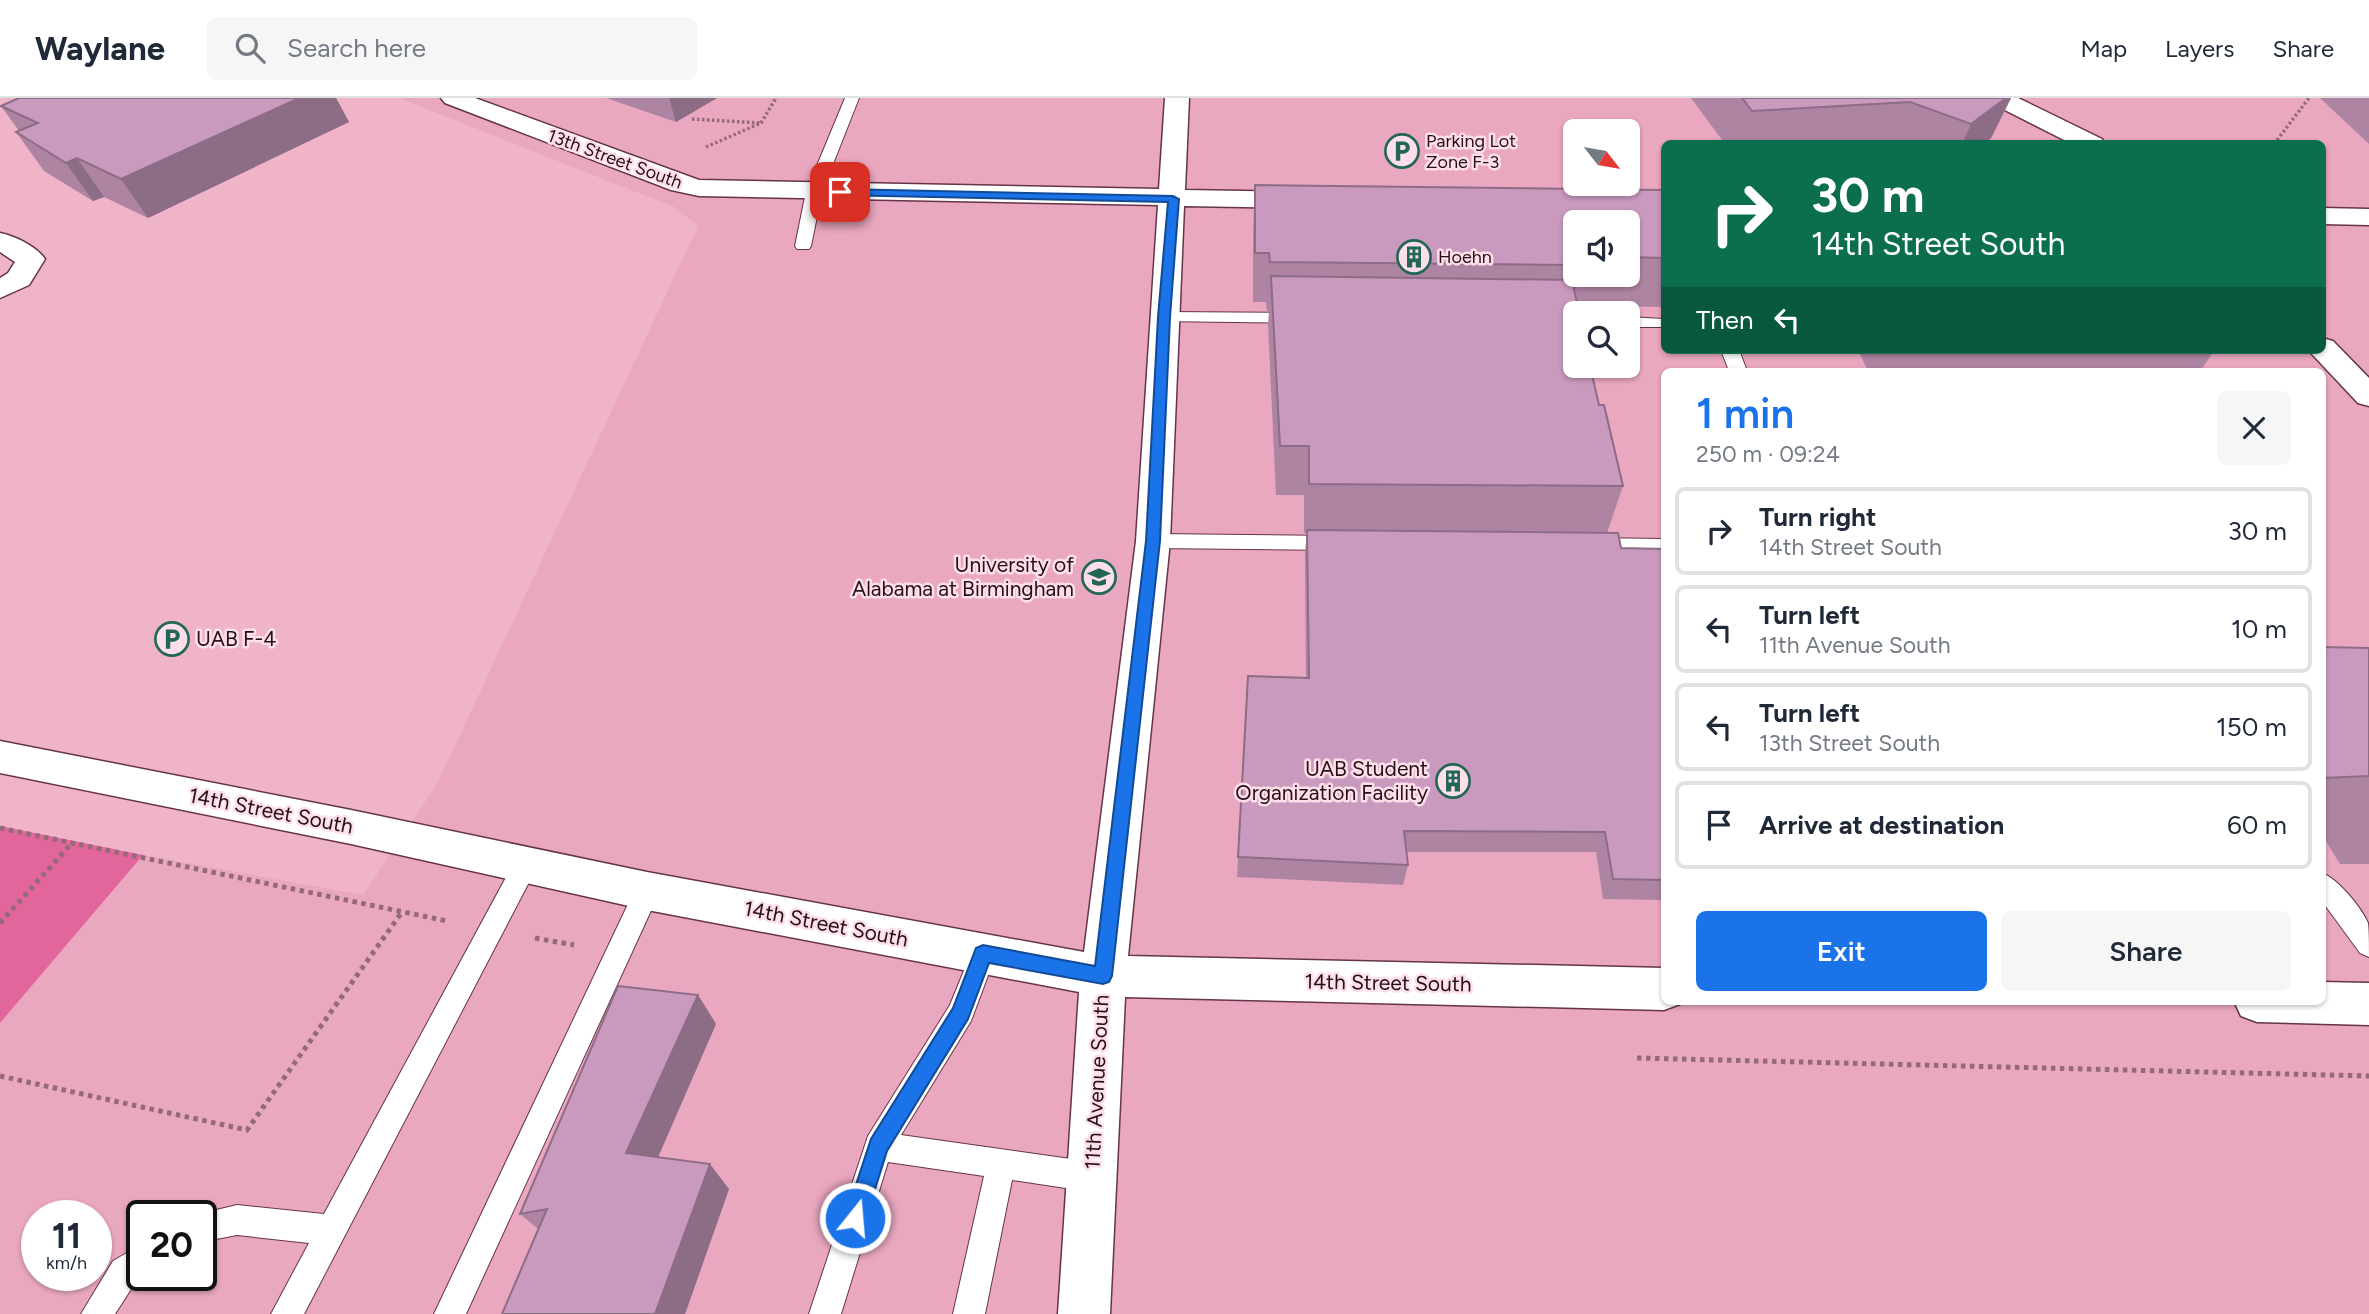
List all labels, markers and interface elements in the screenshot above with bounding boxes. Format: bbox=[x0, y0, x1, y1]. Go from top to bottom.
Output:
search box bbox=[207, 17, 697, 80]
text: Waylane bbox=[35, 29, 165, 68]
icon: search bbox=[231, 29, 269, 67]
text: Search here bbox=[287, 32, 426, 64]
text: Map bbox=[2080, 34, 2127, 63]
text: Layers bbox=[2165, 34, 2234, 63]
text: Share bbox=[2272, 34, 2334, 63]
north arrow bbox=[1563, 119, 1640, 196]
map controls bbox=[1563, 119, 1640, 378]
street label: 13th Street South bbox=[545, 124, 685, 194]
place label: Parking Lot Zone F-3 bbox=[1426, 130, 1516, 173]
parking icon: Parking Lot Zone F-3 bbox=[1383, 132, 1421, 170]
pin bbox=[810, 162, 870, 222]
text: 30 m bbox=[1811, 165, 1924, 224]
icon: right bbox=[1696, 168, 1787, 259]
icon: arrive bbox=[821, 173, 859, 211]
button: sound bbox=[1563, 210, 1640, 287]
text: 14th Street South bbox=[1811, 225, 2065, 263]
building icon: Hoehn bbox=[1395, 238, 1433, 276]
place label: Hoehn bbox=[1438, 246, 1492, 268]
button: search bbox=[1563, 301, 1640, 378]
icon: left bbox=[1768, 301, 1806, 339]
text: Then bbox=[1696, 304, 1754, 336]
text: 1 min bbox=[1696, 388, 1794, 439]
button: close bbox=[2217, 391, 2291, 465]
text: 250 m · 09:24 bbox=[1696, 440, 1840, 468]
text: Turn right bbox=[1759, 501, 1876, 533]
icon: right bbox=[1700, 512, 1738, 550]
text: 30 m bbox=[2228, 515, 2287, 547]
text: 14th Street South bbox=[1759, 533, 1942, 561]
place label: University of Alabama at Birmingham bbox=[852, 552, 1074, 601]
school or university icon: University of Alabama at Birmingham bbox=[1080, 558, 1118, 596]
text: Turn left bbox=[1759, 599, 1860, 631]
icon: left bbox=[1700, 610, 1738, 648]
text: 10 m bbox=[2231, 613, 2287, 645]
parking icon: UAB F-4 bbox=[153, 620, 191, 658]
place label: UAB F-4 bbox=[196, 626, 276, 651]
text: 11th Avenue South bbox=[1759, 631, 1951, 659]
text: Turn left bbox=[1759, 697, 1860, 729]
icon: left bbox=[1700, 708, 1738, 746]
text: 150 m bbox=[2216, 711, 2287, 743]
text: 13th Street South bbox=[1759, 729, 1940, 757]
place label: UAB Student Organization Facility bbox=[1235, 756, 1428, 805]
building icon: UAB Student Organization Facility bbox=[1434, 762, 1472, 800]
street label: 14th Street South bbox=[187, 782, 355, 839]
icon: arrive bbox=[1700, 806, 1738, 844]
text: Arrive at destination bbox=[1759, 809, 2004, 841]
text: 60 m bbox=[2227, 809, 2287, 841]
street label: 14th Street South bbox=[742, 895, 910, 952]
button: Exit bbox=[1696, 911, 1987, 991]
button: Share bbox=[2001, 911, 2291, 991]
street label: 14th Street South bbox=[1304, 969, 1472, 996]
street label: 11th Avenue South bbox=[1079, 994, 1114, 1170]
position arrow bbox=[818, 1181, 892, 1255]
speed limit sign: 20 bbox=[126, 1200, 217, 1291]
text: 11 bbox=[52, 1215, 81, 1257]
text: km/h bbox=[46, 1252, 87, 1274]

